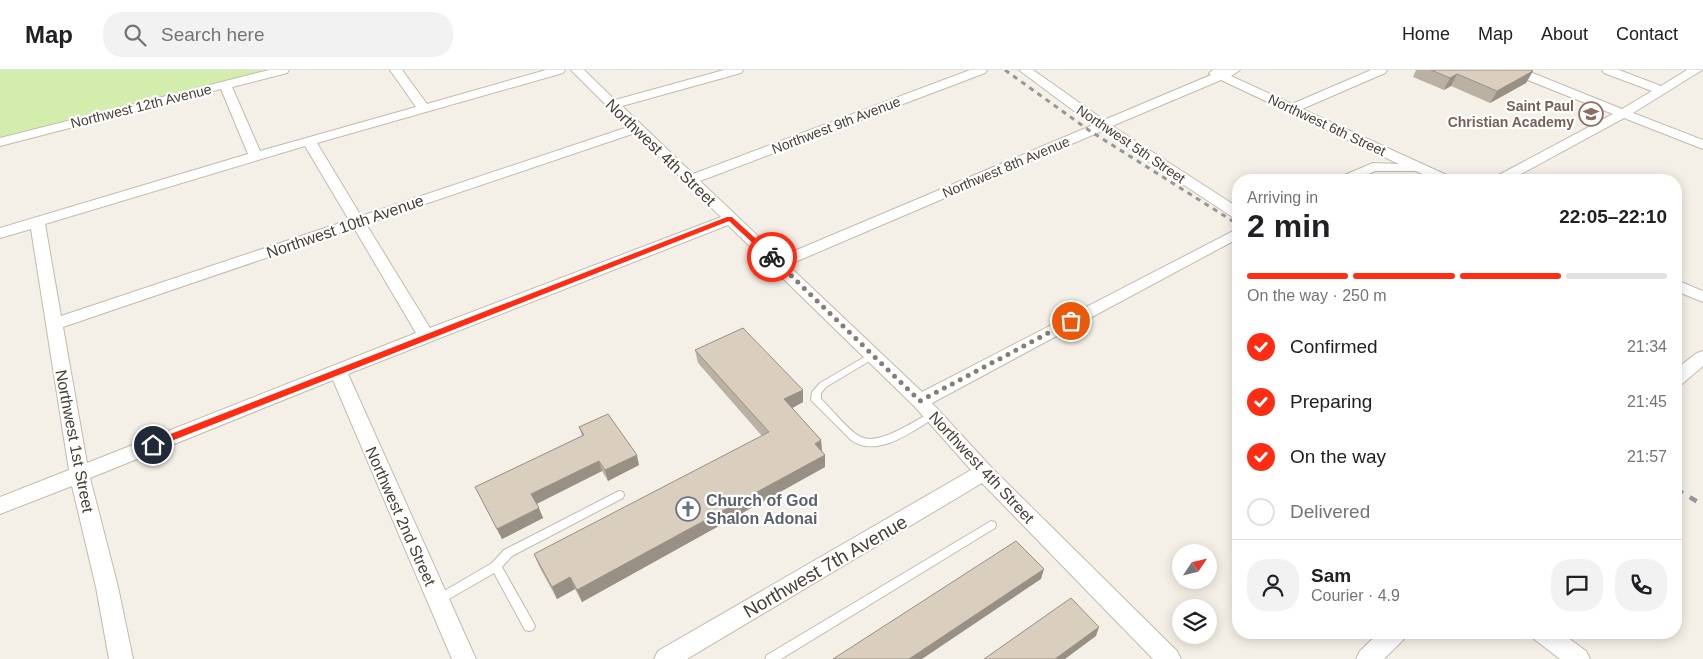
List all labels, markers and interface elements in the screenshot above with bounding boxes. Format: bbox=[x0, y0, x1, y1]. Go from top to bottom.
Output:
search box bbox=[103, 12, 453, 57]
text: Map bbox=[25, 21, 73, 48]
icon: search bbox=[121, 21, 149, 49]
text: Search here bbox=[161, 24, 265, 45]
text: Home bbox=[1402, 24, 1450, 44]
text: Map bbox=[1478, 24, 1513, 44]
text: About bbox=[1541, 24, 1588, 44]
text: Contact bbox=[1616, 24, 1678, 44]
street label: Northwest 12th Avenue bbox=[69, 81, 213, 131]
street label: Northwest 6th Street bbox=[1266, 91, 1388, 159]
street label: Northwest 9th Avenue bbox=[769, 93, 903, 157]
street label: Northwest 4th Street bbox=[602, 96, 719, 210]
place label: Saint Paul Christian Academy bbox=[1448, 98, 1574, 130]
school or university icon: Saint Paul Christian Academy bbox=[1578, 101, 1604, 127]
street label: Northwest 5th Street bbox=[1074, 102, 1188, 186]
street label: Northwest 8th Avenue bbox=[940, 133, 1072, 201]
text: Arriving in bbox=[1247, 189, 1318, 206]
street label: Northwest 10th Avenue bbox=[264, 192, 426, 261]
text: 22:05–22:10 bbox=[1559, 206, 1667, 227]
text: 2 min bbox=[1247, 208, 1331, 244]
courier bbox=[747, 232, 797, 282]
icon: bike bbox=[758, 243, 786, 271]
text: On the way · 250 m bbox=[1247, 287, 1387, 304]
pin bbox=[1050, 300, 1092, 342]
icon: bag bbox=[1057, 307, 1085, 335]
icon: check bbox=[1247, 333, 1275, 361]
text: Confirmed bbox=[1290, 336, 1378, 357]
text: 21:34 bbox=[1627, 338, 1667, 355]
street label: Northwest 1st Street bbox=[52, 368, 97, 514]
icon: check bbox=[1247, 388, 1275, 416]
text: Preparing bbox=[1290, 391, 1372, 412]
text: 21:45 bbox=[1627, 393, 1667, 410]
street label: Northwest 4th Street bbox=[926, 408, 1038, 527]
pin bbox=[132, 424, 174, 466]
icon: home bbox=[139, 431, 167, 459]
icon: check bbox=[1247, 443, 1275, 471]
street label: Northwest 2nd Street bbox=[362, 444, 439, 589]
text: On the way bbox=[1290, 446, 1386, 467]
text: 21:57 bbox=[1627, 448, 1667, 465]
place label: Church of God Shalon Adonai bbox=[706, 492, 818, 527]
church icon: Church of God Shalon Adonai bbox=[675, 496, 701, 522]
text: Delivered bbox=[1290, 501, 1370, 522]
street label: Northwest 7th Avenue bbox=[740, 511, 911, 622]
north arrow bbox=[1172, 544, 1218, 589]
map controls bbox=[1172, 544, 1217, 644]
button: person bbox=[1247, 559, 1299, 611]
button: chat bbox=[1551, 559, 1603, 611]
button: phone bbox=[1615, 559, 1667, 611]
text: Sam bbox=[1311, 565, 1351, 586]
text: Courier · 4.9 bbox=[1311, 587, 1400, 604]
button: layers bbox=[1172, 599, 1217, 644]

